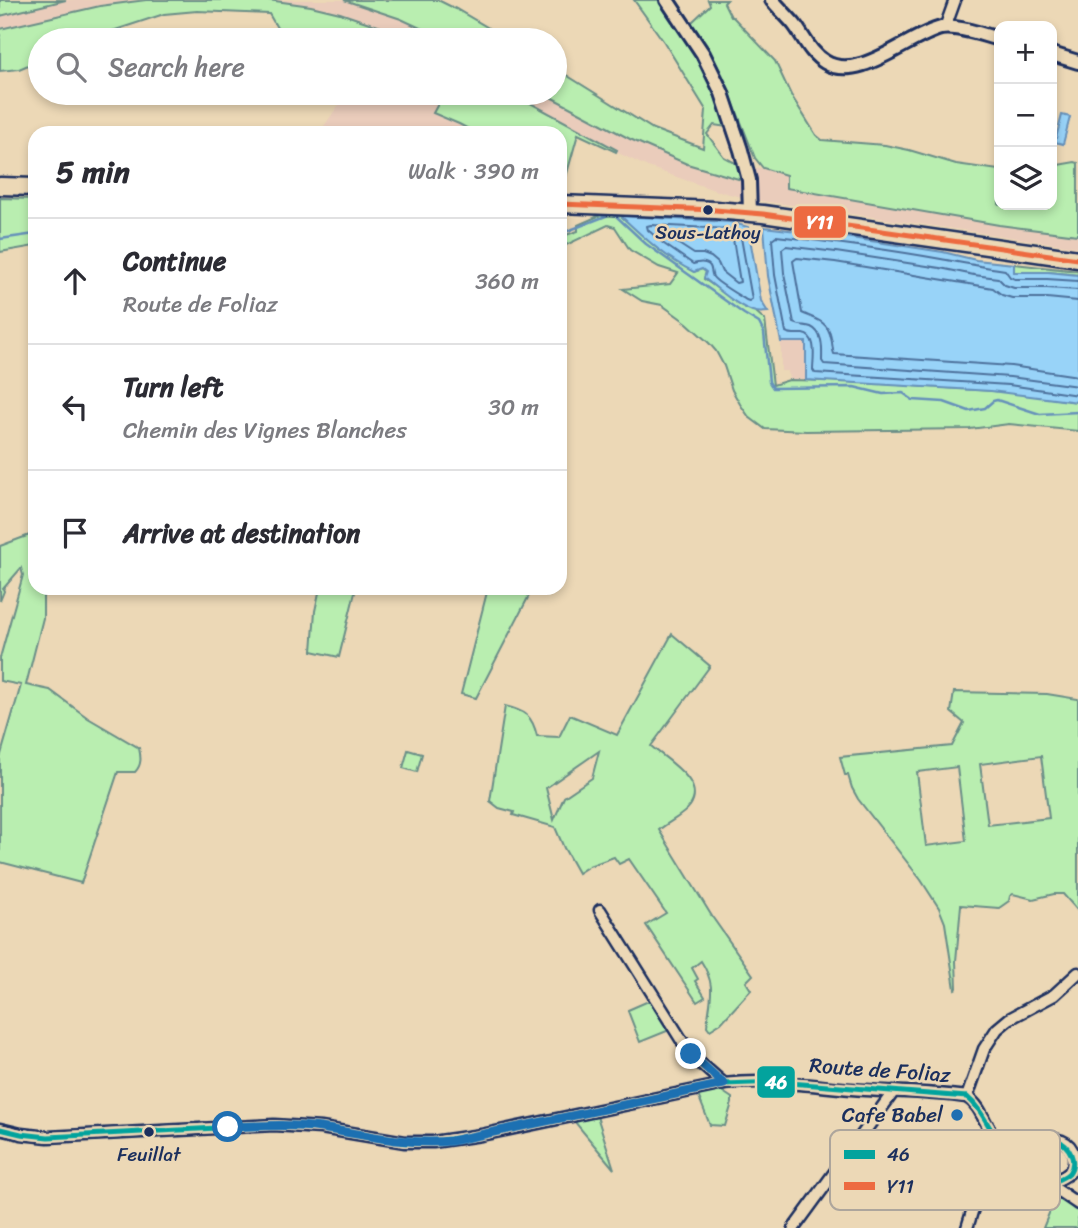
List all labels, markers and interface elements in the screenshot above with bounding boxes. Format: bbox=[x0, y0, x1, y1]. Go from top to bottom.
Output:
map controls bbox=[994, 21, 1057, 210]
button: + bbox=[994, 21, 1057, 84]
search box bbox=[28, 28, 567, 105]
text: Search here bbox=[108, 44, 245, 90]
icon: search bbox=[52, 48, 90, 86]
button: − bbox=[994, 84, 1057, 147]
text: 5 min bbox=[56, 145, 130, 199]
button: layers bbox=[994, 147, 1057, 210]
text: Walk · 390 m bbox=[408, 151, 539, 192]
marker: Sous-Lathoy bbox=[701, 203, 715, 217]
line badge: Y11 bbox=[793, 205, 847, 239]
text: Y11 bbox=[807, 206, 833, 239]
place label: Sous-Lathoy bbox=[655, 216, 761, 249]
text: Continue bbox=[123, 238, 226, 284]
text: 360 m bbox=[475, 261, 539, 302]
icon: ahead bbox=[56, 262, 94, 300]
text: Route de Foliaz bbox=[123, 284, 278, 325]
text: Turn left bbox=[123, 364, 223, 410]
text: 30 m bbox=[488, 387, 539, 428]
icon: left bbox=[56, 388, 94, 426]
text: Chemin des Vignes Blanches bbox=[123, 410, 407, 451]
text: Arrive at destination bbox=[123, 510, 360, 556]
icon: arrive bbox=[56, 514, 94, 552]
route end bbox=[675, 1038, 706, 1069]
street label: Route de Foliaz bbox=[808, 1046, 953, 1094]
line badge: 46 bbox=[756, 1065, 796, 1099]
text: 46 bbox=[764, 1066, 788, 1099]
place label: Cafe Babel bbox=[842, 1096, 944, 1134]
marker: Cafe Babel bbox=[949, 1107, 965, 1123]
route start bbox=[212, 1111, 243, 1142]
marker: Feuillat bbox=[142, 1125, 156, 1139]
legend bbox=[830, 1130, 1060, 1210]
place label: Feuillat bbox=[117, 1138, 182, 1171]
text: 46 bbox=[887, 1138, 910, 1171]
text: Y11 bbox=[887, 1170, 914, 1203]

